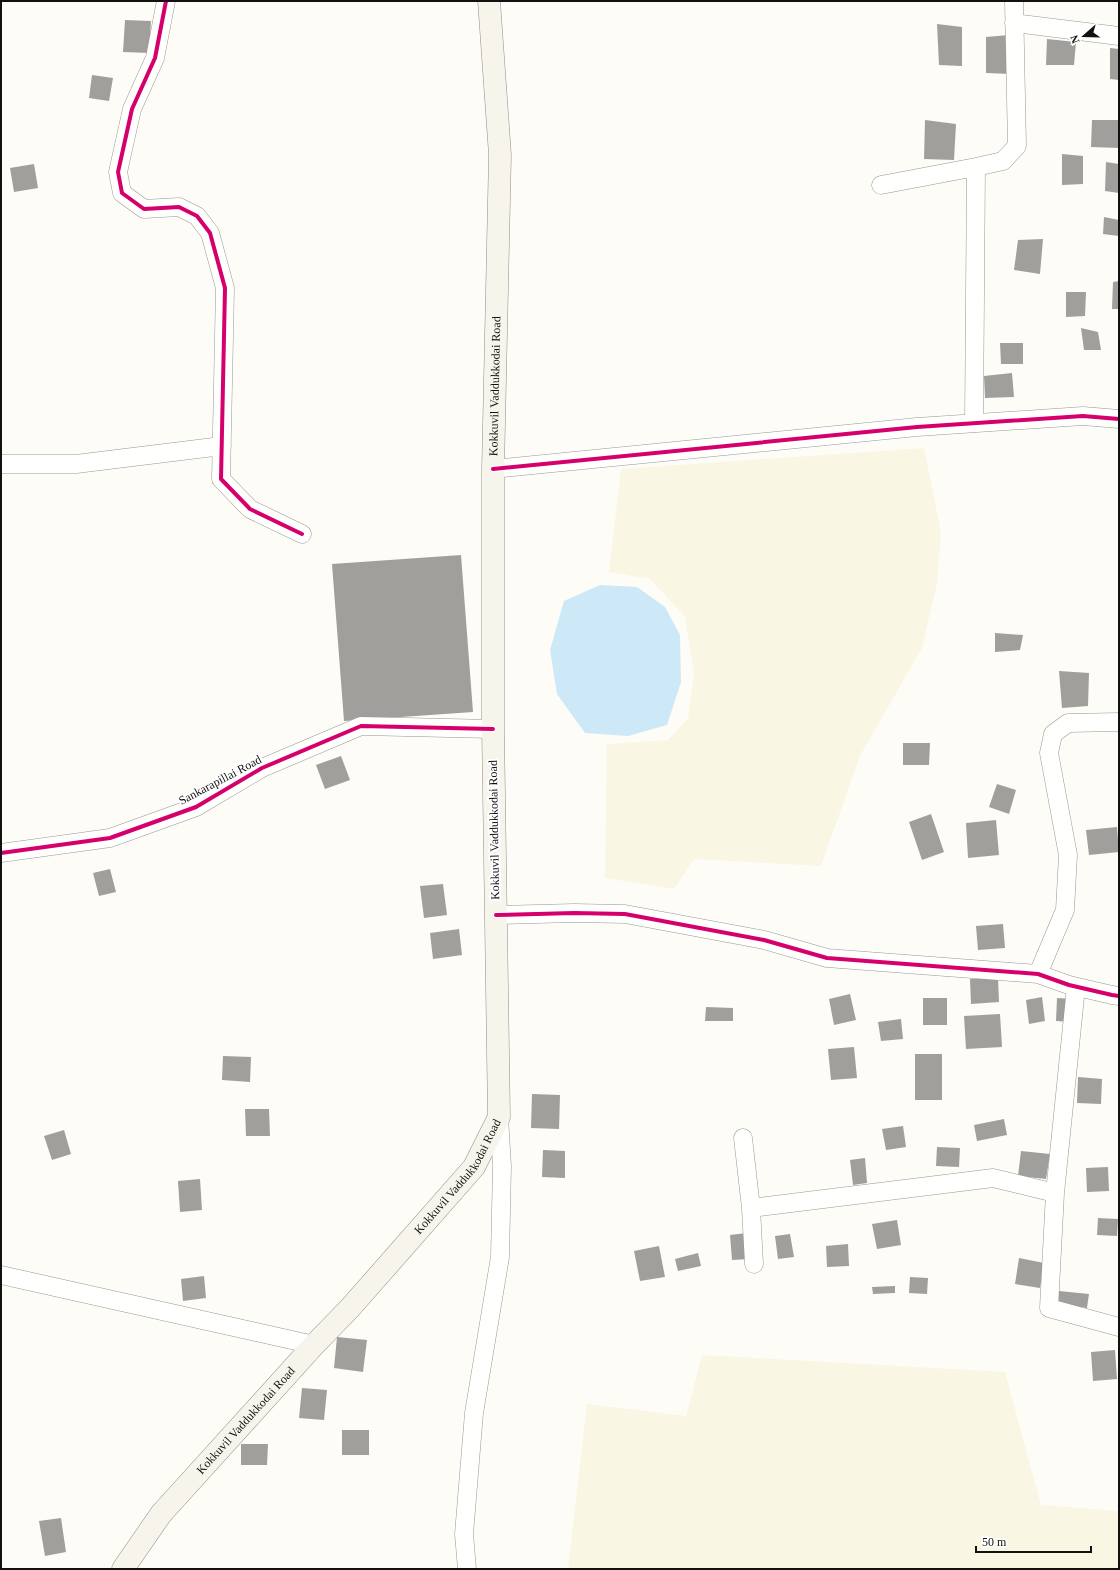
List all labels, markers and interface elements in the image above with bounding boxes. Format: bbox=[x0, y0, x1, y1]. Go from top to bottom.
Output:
north arrow bbox=[1064, 16, 1104, 56]
text: N bbox=[1068, 34, 1082, 45]
street label: Kokkuvil Vaddukkodai Road bbox=[486, 316, 503, 456]
street label: Sankarapillai Road bbox=[176, 752, 264, 808]
street label: Kokkuvil Vaddukkodai Road bbox=[486, 760, 502, 900]
street label: Kokkuvil Vaddukkodai Road bbox=[411, 1117, 504, 1237]
street label: Kokkuvil Vaddukkodai Road bbox=[194, 1364, 298, 1477]
scale bar bbox=[976, 1528, 1091, 1554]
text: 50 m bbox=[982, 1535, 1007, 1549]

